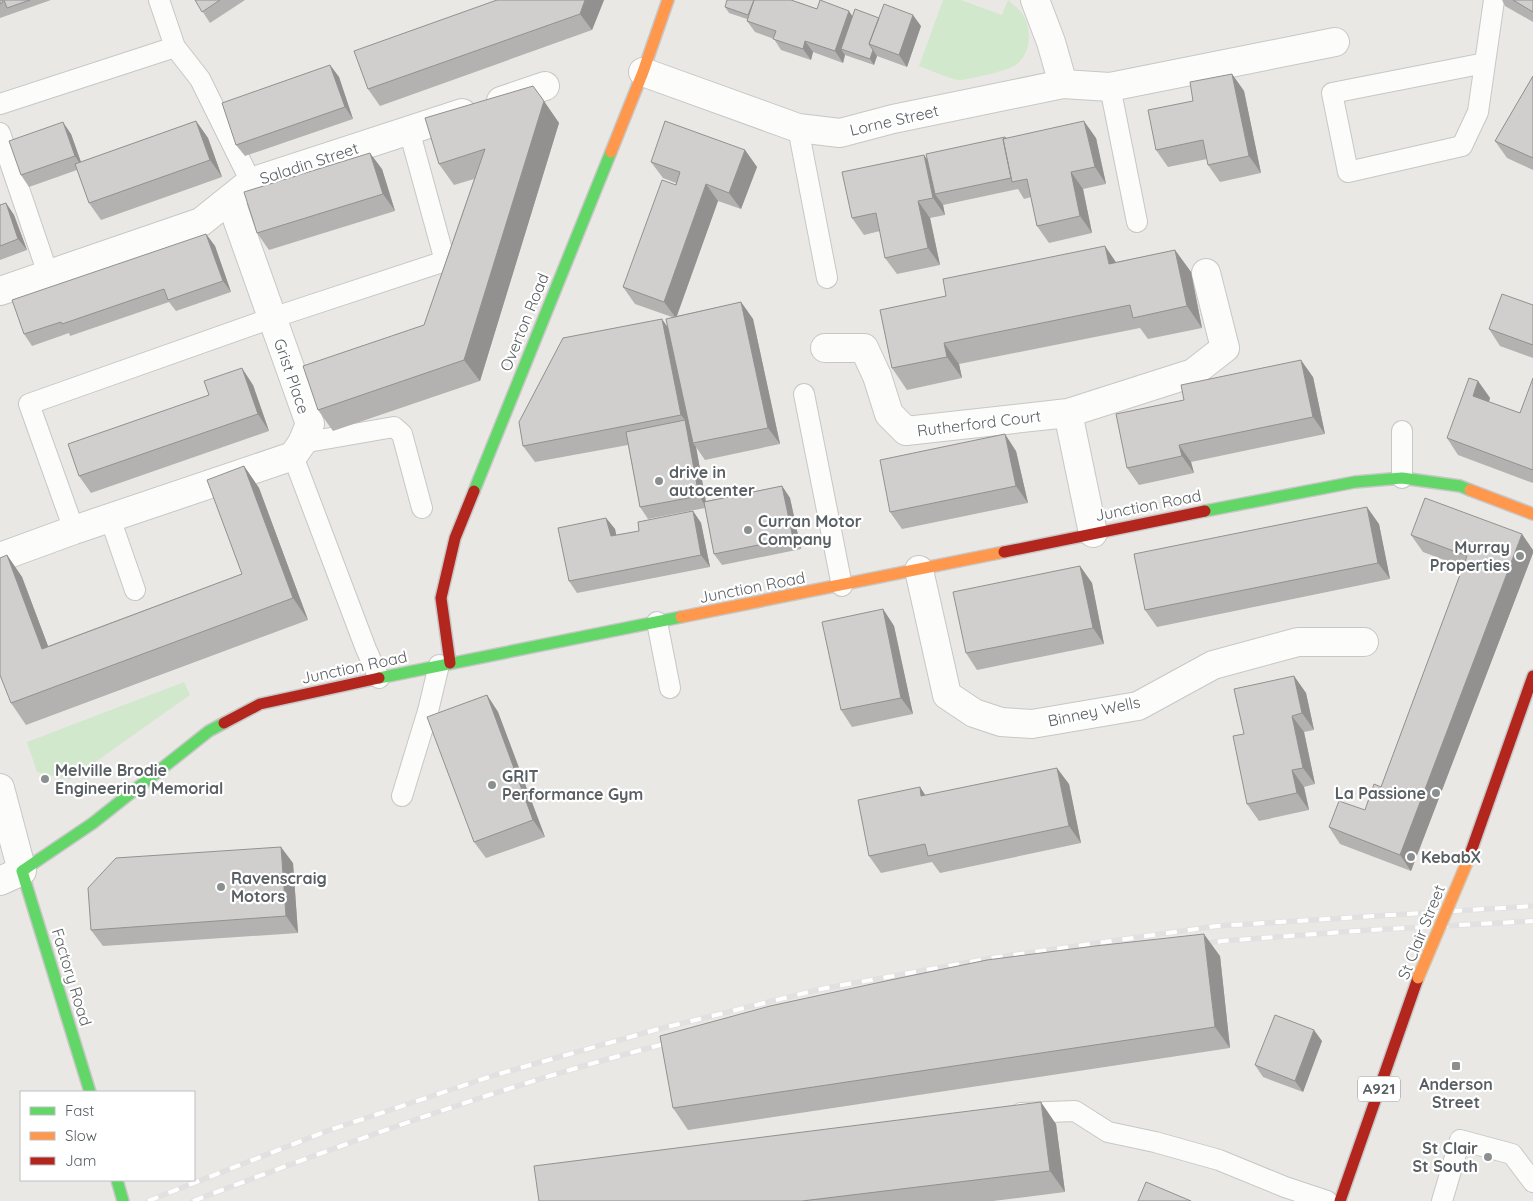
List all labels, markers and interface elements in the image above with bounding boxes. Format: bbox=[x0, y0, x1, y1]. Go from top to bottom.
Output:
street label: Lorne Street bbox=[848, 100, 940, 140]
street label: Saladin Street bbox=[257, 138, 361, 188]
street label: Overton Road bbox=[495, 270, 553, 374]
street label: Grist Place bbox=[270, 336, 314, 416]
street label: Rutherford Court bbox=[916, 405, 1042, 441]
place label: drive in autocenter bbox=[669, 462, 755, 500]
marker: drive in autocenter bbox=[653, 475, 665, 487]
street label: Junction Road bbox=[1093, 485, 1203, 525]
place label: Curran Motor Company bbox=[758, 511, 862, 549]
marker: Curran Motor Company bbox=[742, 524, 754, 536]
place label: Murray Properties bbox=[1430, 537, 1510, 575]
marker: Murray Properties bbox=[1514, 550, 1526, 562]
street label: Junction Road bbox=[697, 567, 807, 607]
street label: Junction Road bbox=[299, 646, 409, 688]
street label: Binney Wells bbox=[1046, 691, 1142, 731]
place label: Melville Brodie Engineering Memorial bbox=[55, 760, 223, 798]
place label: GRIT Performance Gym bbox=[502, 766, 643, 804]
marker: Melville Brodie Engineering Memorial bbox=[39, 773, 51, 785]
marker: GRIT Performance Gym bbox=[486, 779, 498, 791]
place label: La Passione bbox=[1335, 783, 1426, 803]
marker: La Passione bbox=[1430, 787, 1442, 799]
place label: KebabX bbox=[1421, 847, 1481, 867]
marker: KebabX bbox=[1405, 851, 1417, 863]
place label: Ravenscraig Motors bbox=[231, 868, 327, 906]
marker: Ravenscraig Motors bbox=[215, 881, 227, 893]
street label: St Clair Street bbox=[1393, 882, 1449, 982]
street label: Factory Road bbox=[48, 926, 96, 1028]
marker: Anderson Street bbox=[1450, 1060, 1462, 1072]
place label: Anderson Street bbox=[1419, 1074, 1493, 1112]
road number: A921 bbox=[1358, 1076, 1400, 1102]
legend bbox=[20, 1091, 195, 1181]
text: Fast bbox=[65, 1101, 94, 1120]
text: Slow bbox=[65, 1126, 97, 1145]
place label: St Clair St South bbox=[1413, 1138, 1478, 1176]
text: Jam bbox=[65, 1151, 96, 1170]
marker: St Clair St South bbox=[1482, 1151, 1494, 1163]

